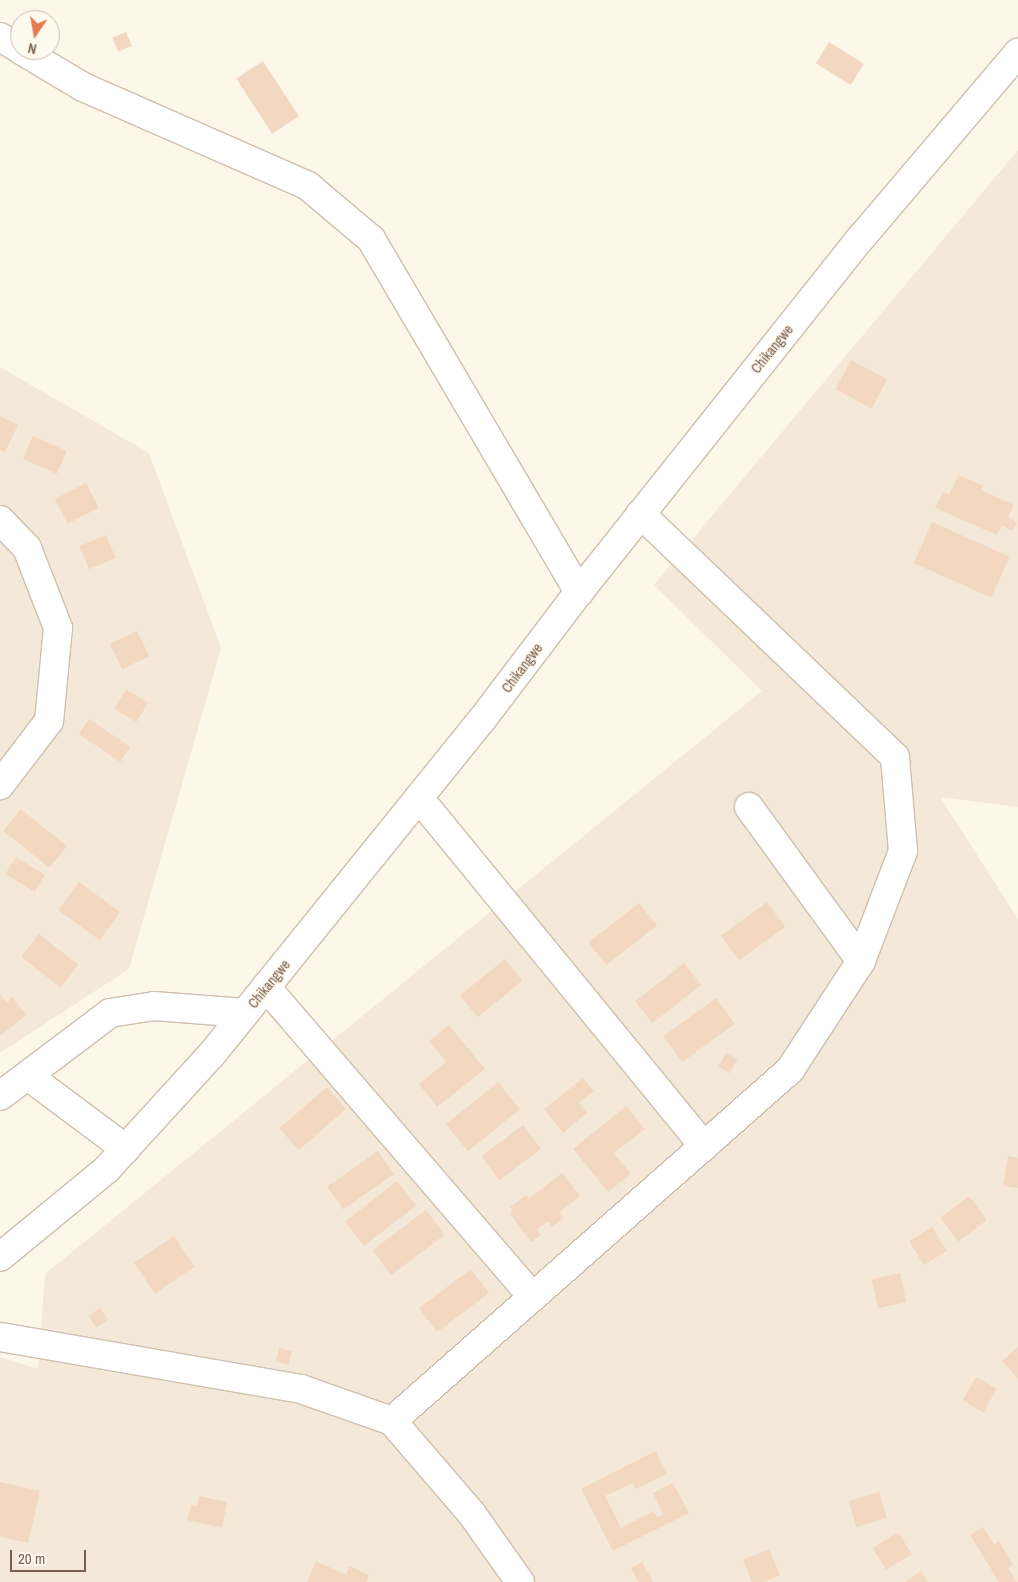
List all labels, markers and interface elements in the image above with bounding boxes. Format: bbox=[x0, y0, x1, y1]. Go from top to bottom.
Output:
north arrow bbox=[10, 10, 60, 60]
text: N bbox=[26, 39, 38, 58]
street label: Chikangwe bbox=[747, 321, 797, 377]
street label: Chikangwe bbox=[498, 640, 546, 696]
street label: Chikangwe bbox=[244, 956, 294, 1012]
scale bar bbox=[12, 1540, 89, 1572]
text: 20 m bbox=[18, 1548, 45, 1569]

